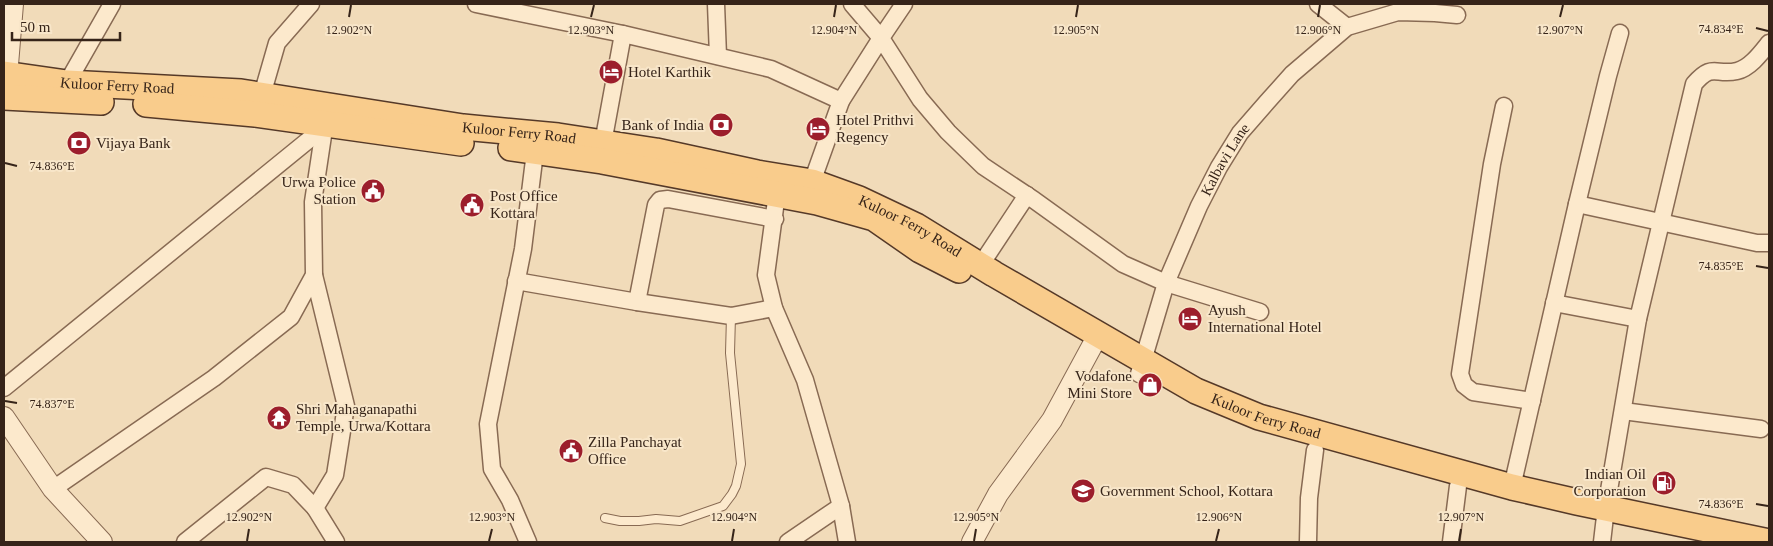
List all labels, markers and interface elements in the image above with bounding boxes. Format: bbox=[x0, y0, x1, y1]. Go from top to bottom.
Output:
scale bar bbox=[12, 10, 120, 42]
text: 50 m bbox=[20, 19, 51, 35]
text: 74.834°E bbox=[1698, 22, 1744, 36]
text: 12.902°N bbox=[326, 23, 373, 37]
text: 12.903°N bbox=[568, 23, 615, 37]
text: 12.904°N bbox=[811, 23, 858, 37]
text: 12.905°N bbox=[1053, 23, 1100, 37]
text: 12.906°N bbox=[1295, 23, 1342, 37]
text: 12.907°N bbox=[1537, 23, 1584, 37]
hotel icon: Hotel Karthik bbox=[598, 59, 624, 85]
place label: Hotel Karthik bbox=[628, 64, 711, 80]
street label: Kuloor Ferry Road bbox=[59, 74, 175, 97]
bank icon: Bank of India bbox=[708, 112, 734, 138]
place label: Hotel Prithvi Regency bbox=[836, 112, 914, 145]
hotel icon: Hotel Prithvi Regency bbox=[805, 116, 831, 142]
place label: Bank of India bbox=[622, 117, 704, 133]
street label: Kuloor Ferry Road bbox=[462, 119, 578, 147]
street label: Kalbavi Lane bbox=[1198, 120, 1253, 198]
bank icon: Vijaya Bank bbox=[66, 130, 92, 156]
place label: Vijaya Bank bbox=[96, 135, 171, 151]
text: 74.836°E bbox=[29, 159, 75, 173]
place label: Urwa Police Station bbox=[281, 174, 356, 207]
public building icon: Urwa Police Station bbox=[360, 178, 386, 204]
place label: Post Office Kottara bbox=[490, 188, 558, 221]
public building icon: Post Office Kottara bbox=[459, 192, 485, 218]
street label: Kuloor Ferry Road bbox=[856, 192, 965, 260]
text: 74.835°E bbox=[1698, 259, 1744, 273]
place label: Ayush International Hotel bbox=[1208, 302, 1322, 335]
hotel icon: Ayush International Hotel bbox=[1177, 306, 1203, 332]
place label: Vodafone Mini Store bbox=[1067, 368, 1132, 401]
shop icon: Vodafone Mini Store bbox=[1137, 372, 1163, 398]
street label: Kuloor Ferry Road bbox=[1209, 390, 1323, 442]
text: 74.837°E bbox=[29, 397, 75, 411]
place label: Shri Mahaganapathi Temple, Urwa/Kottara bbox=[296, 401, 431, 434]
temple icon: Shri Mahaganapathi Temple, Urwa/Kottara bbox=[266, 405, 292, 431]
place label: Zilla Panchayat Office bbox=[588, 434, 683, 467]
public building icon: Zilla Panchayat Office bbox=[558, 438, 584, 464]
place label: Indian Oil Corporation bbox=[1574, 466, 1646, 499]
fuel station icon: Indian Oil Corporation bbox=[1651, 470, 1677, 496]
school or university icon: Government School, Kottara bbox=[1070, 478, 1096, 504]
place label: Government School, Kottara bbox=[1100, 483, 1273, 499]
text: 74.836°E bbox=[1698, 497, 1744, 511]
text: 12.902°N bbox=[226, 510, 273, 524]
text: 12.903°N bbox=[469, 510, 516, 524]
text: 12.904°N bbox=[711, 510, 758, 524]
text: 12.905°N bbox=[953, 510, 1000, 524]
text: 12.906°N bbox=[1196, 510, 1243, 524]
text: 12.907°N bbox=[1438, 510, 1485, 524]

